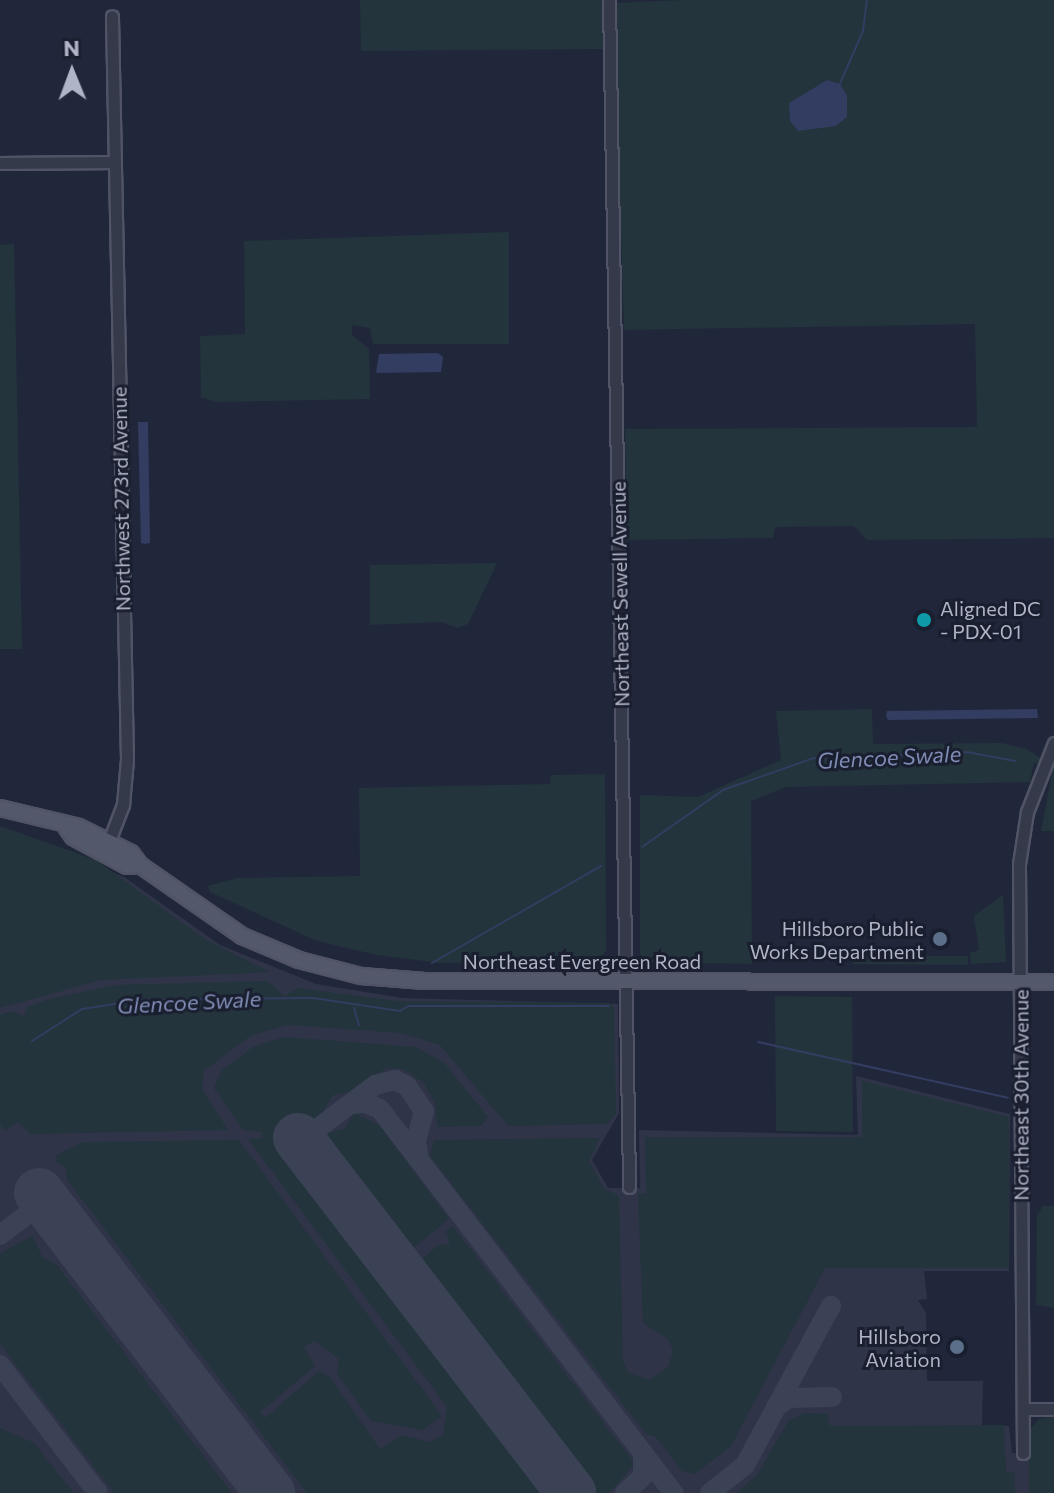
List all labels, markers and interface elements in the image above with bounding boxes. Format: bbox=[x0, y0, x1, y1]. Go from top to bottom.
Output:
north arrow bbox=[32, 32, 112, 112]
text: N bbox=[63, 34, 80, 61]
street label: Northwest 273rd Avenue bbox=[107, 387, 135, 611]
street label: Northeast Sewell Avenue bbox=[606, 481, 634, 707]
place label: Aligned DC - PDX-01 bbox=[940, 596, 1041, 643]
marker: Aligned DC - PDX-01 bbox=[915, 611, 933, 629]
water label: Glencoe Swale bbox=[816, 740, 962, 774]
place label: Hillsboro Public Works Department bbox=[750, 916, 924, 963]
marker: Hillsboro Public Works Department bbox=[931, 930, 949, 948]
street label: Northeast Evergreen Road bbox=[463, 949, 701, 973]
water label: Glencoe Swale bbox=[116, 985, 262, 1019]
street label: Northeast 30th Avenue bbox=[1009, 989, 1033, 1201]
place label: Hillsboro Aviation bbox=[858, 1324, 941, 1371]
marker: Hillsboro Aviation bbox=[948, 1338, 966, 1356]

